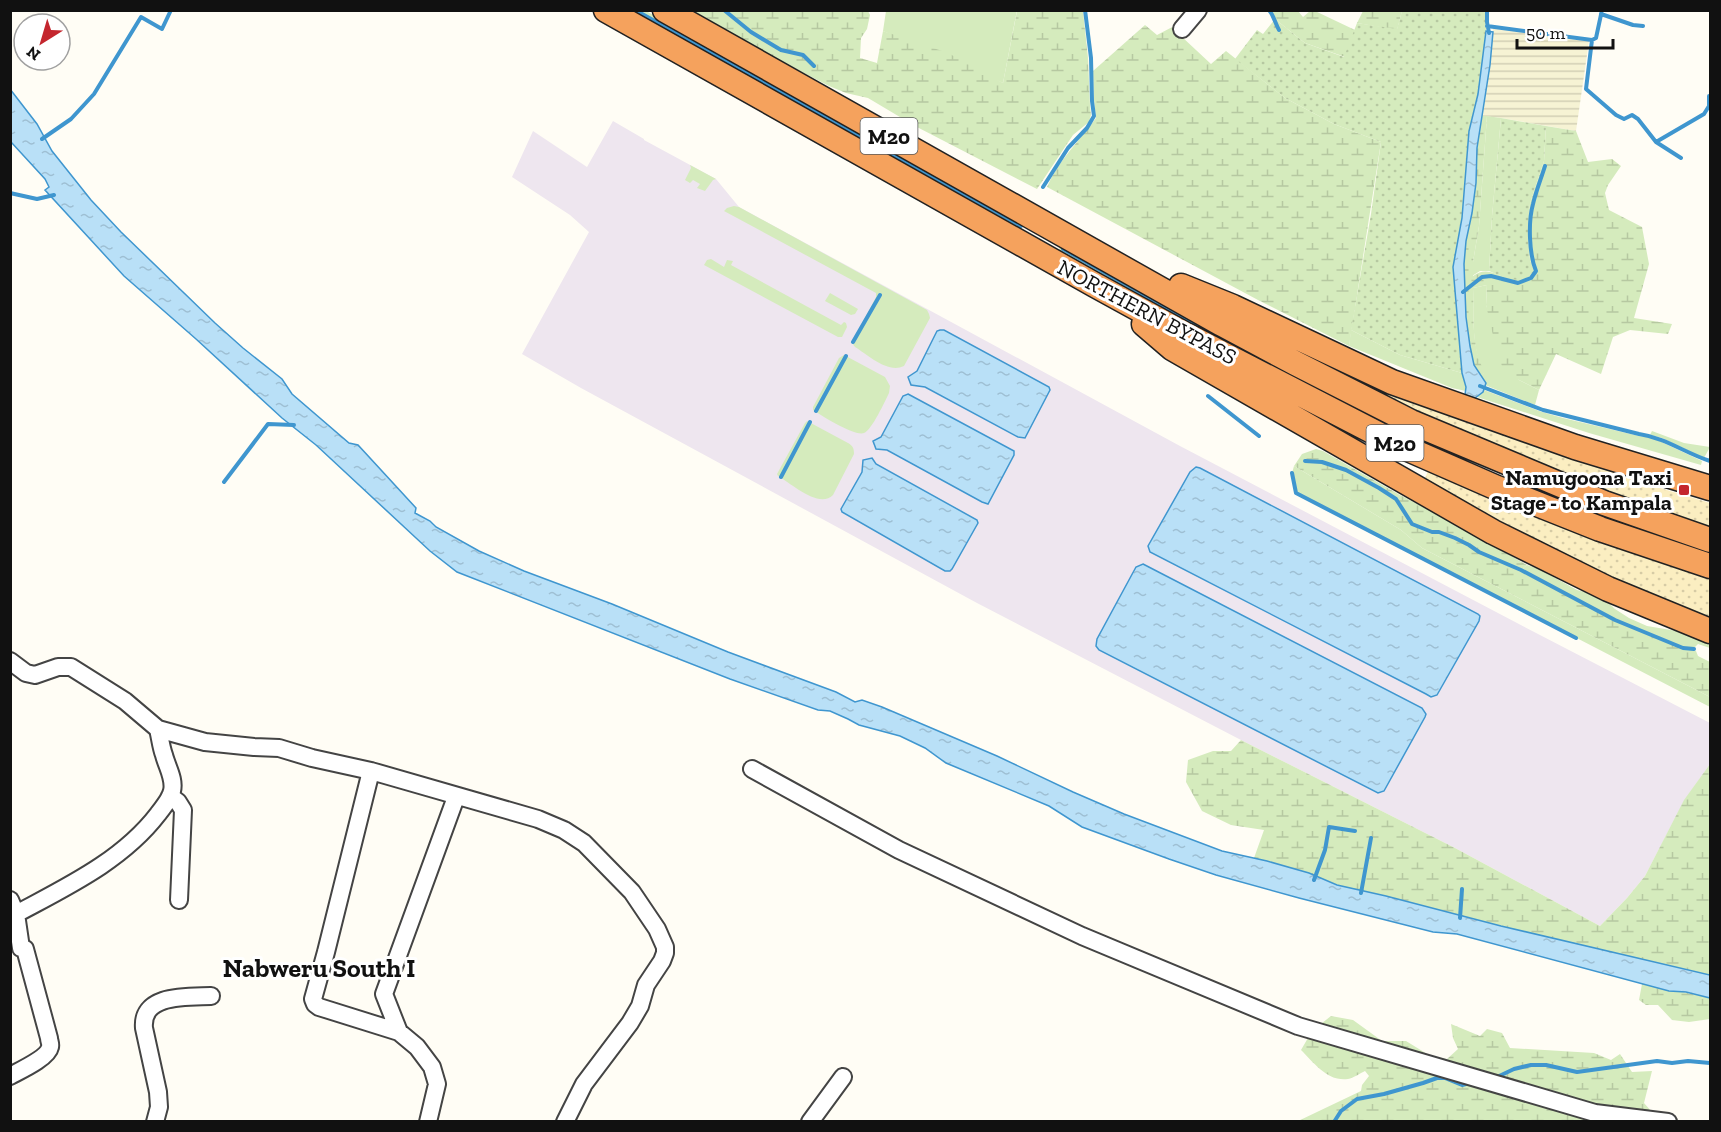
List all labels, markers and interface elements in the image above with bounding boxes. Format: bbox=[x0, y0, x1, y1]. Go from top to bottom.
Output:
north arrow bbox=[12, 12, 72, 72]
scale bar bbox=[1517, 12, 1613, 50]
text: 50 m bbox=[1526, 22, 1566, 44]
text: N bbox=[23, 42, 44, 65]
road number: M20 bbox=[860, 118, 918, 154]
street label: NORTHERN BYPASS bbox=[1053, 253, 1241, 371]
road number: M20 bbox=[1366, 425, 1424, 461]
place label: Namugoona Taxi Stage - to Kampala bbox=[1491, 464, 1672, 516]
marker: Namugoona Taxi Stage - to Kampala bbox=[1677, 483, 1691, 497]
district label: Nabweru South I bbox=[223, 952, 415, 984]

